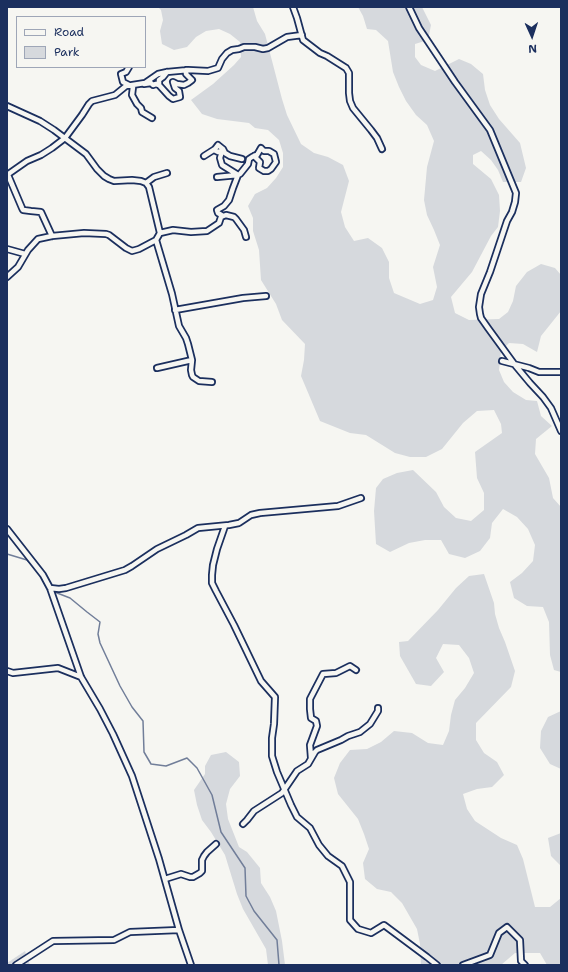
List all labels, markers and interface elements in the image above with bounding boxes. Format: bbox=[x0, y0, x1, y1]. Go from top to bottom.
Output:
legend bbox=[16, 16, 146, 68]
north arrow bbox=[512, 16, 552, 56]
text: Road bbox=[54, 24, 84, 40]
text: N bbox=[528, 41, 537, 56]
text: Park bbox=[54, 44, 80, 60]

